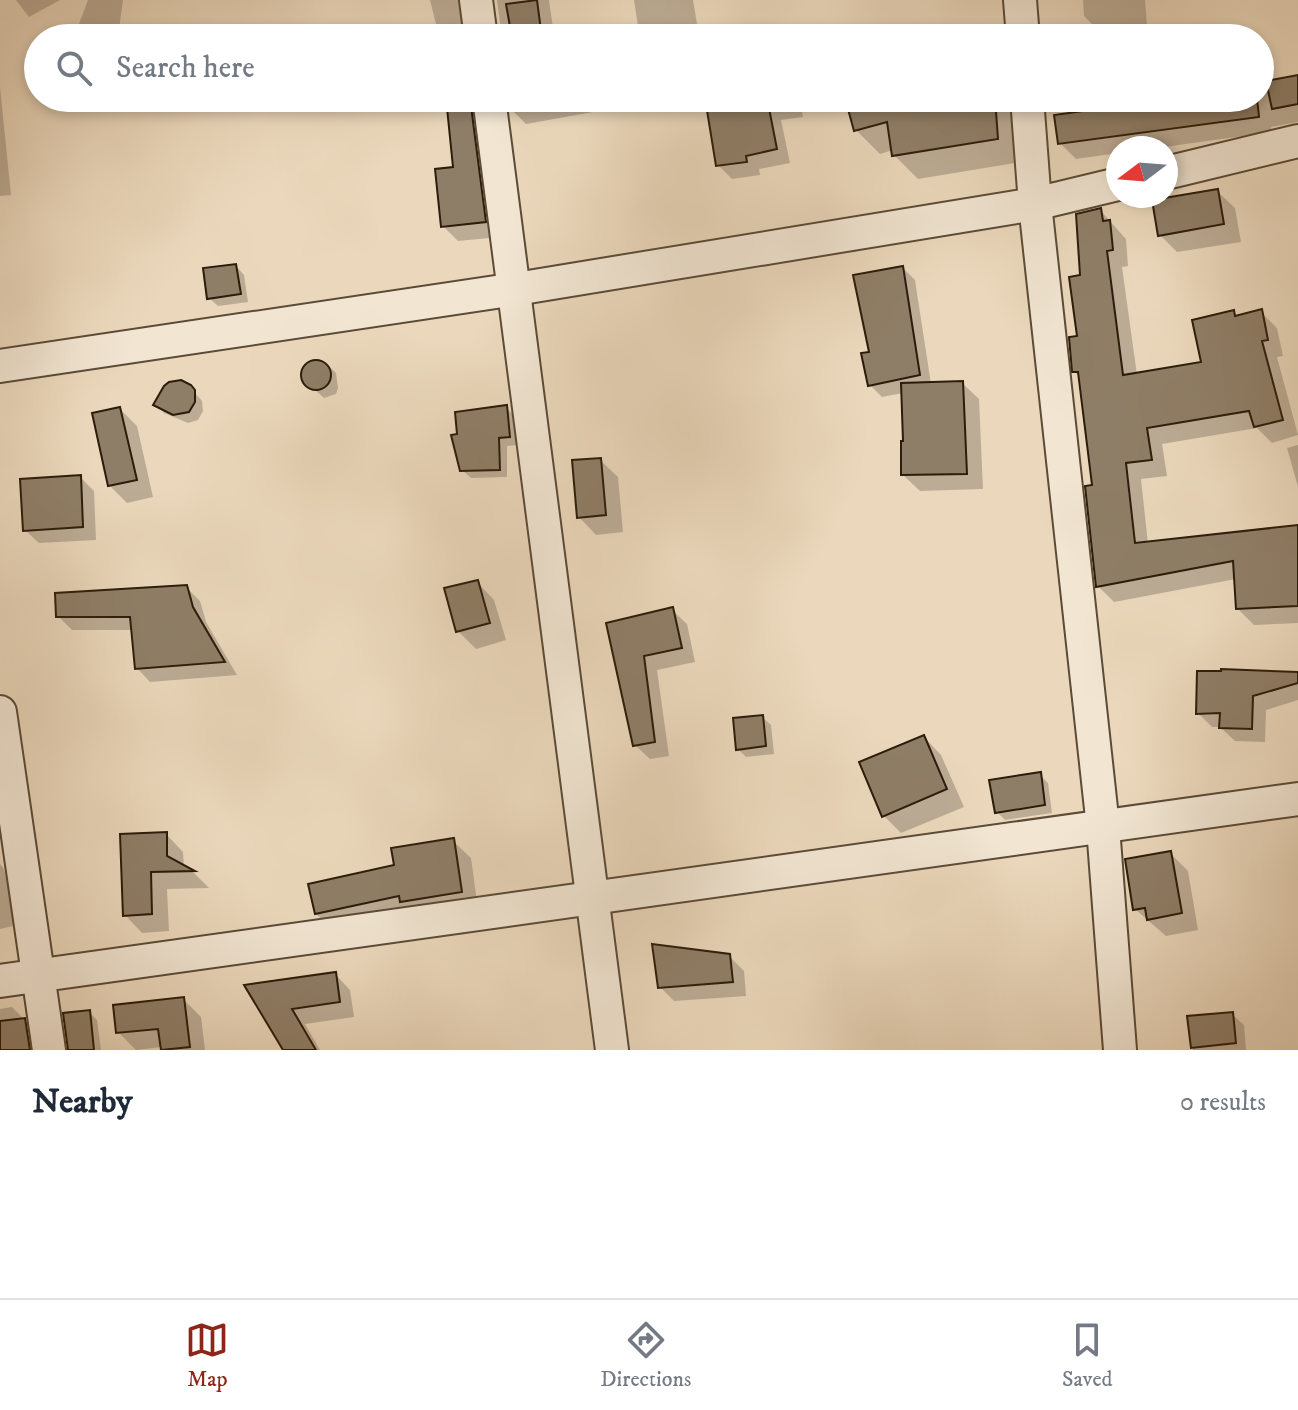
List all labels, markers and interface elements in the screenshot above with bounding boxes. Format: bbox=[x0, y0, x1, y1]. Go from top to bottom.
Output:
search box bbox=[24, 24, 1274, 112]
icon: search bbox=[52, 46, 96, 90]
text: Search here bbox=[116, 50, 255, 87]
north arrow bbox=[1106, 136, 1178, 208]
text: Nearby bbox=[32, 1081, 133, 1123]
text: 0 results bbox=[1180, 1086, 1266, 1119]
tab: Map bbox=[185, 1318, 229, 1393]
tab: Directions bbox=[600, 1318, 691, 1393]
tab: Saved bbox=[1062, 1318, 1113, 1393]

